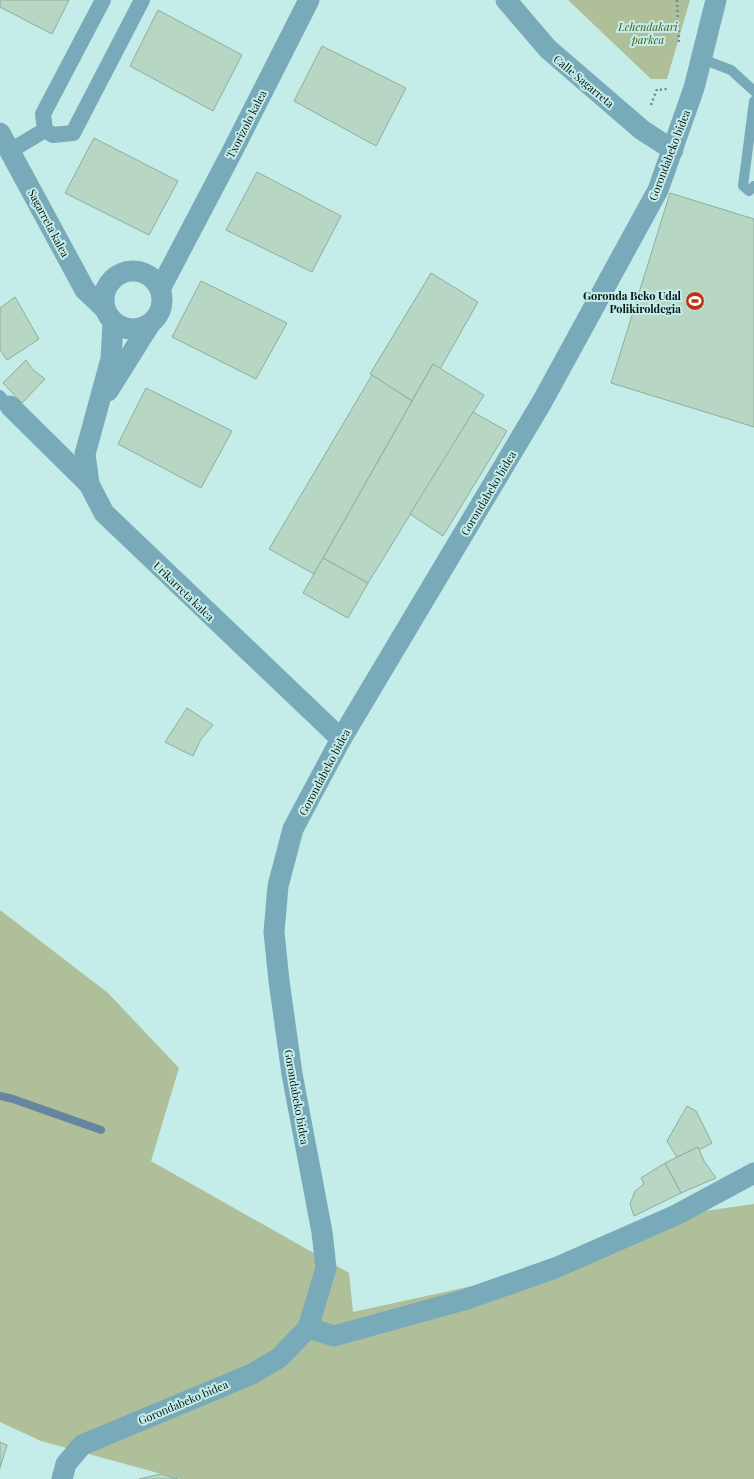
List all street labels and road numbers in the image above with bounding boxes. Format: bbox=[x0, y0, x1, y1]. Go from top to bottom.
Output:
street label: Calle Sagarreta bbox=[551, 51, 618, 111]
street label: Txorizolo kalea bbox=[222, 87, 270, 161]
street label: Gorondabeko bidea bbox=[645, 107, 693, 203]
street label: Sagarreta kalea bbox=[25, 186, 73, 260]
street label: Gorondabeko bidea bbox=[457, 448, 519, 538]
street label: Urikarreta kalea bbox=[150, 558, 218, 624]
street label: Gorondabeko bidea bbox=[295, 726, 353, 818]
street label: Gorondabeko bidea bbox=[281, 1048, 313, 1146]
street label: Gorondabeko bidea bbox=[136, 1376, 231, 1428]

